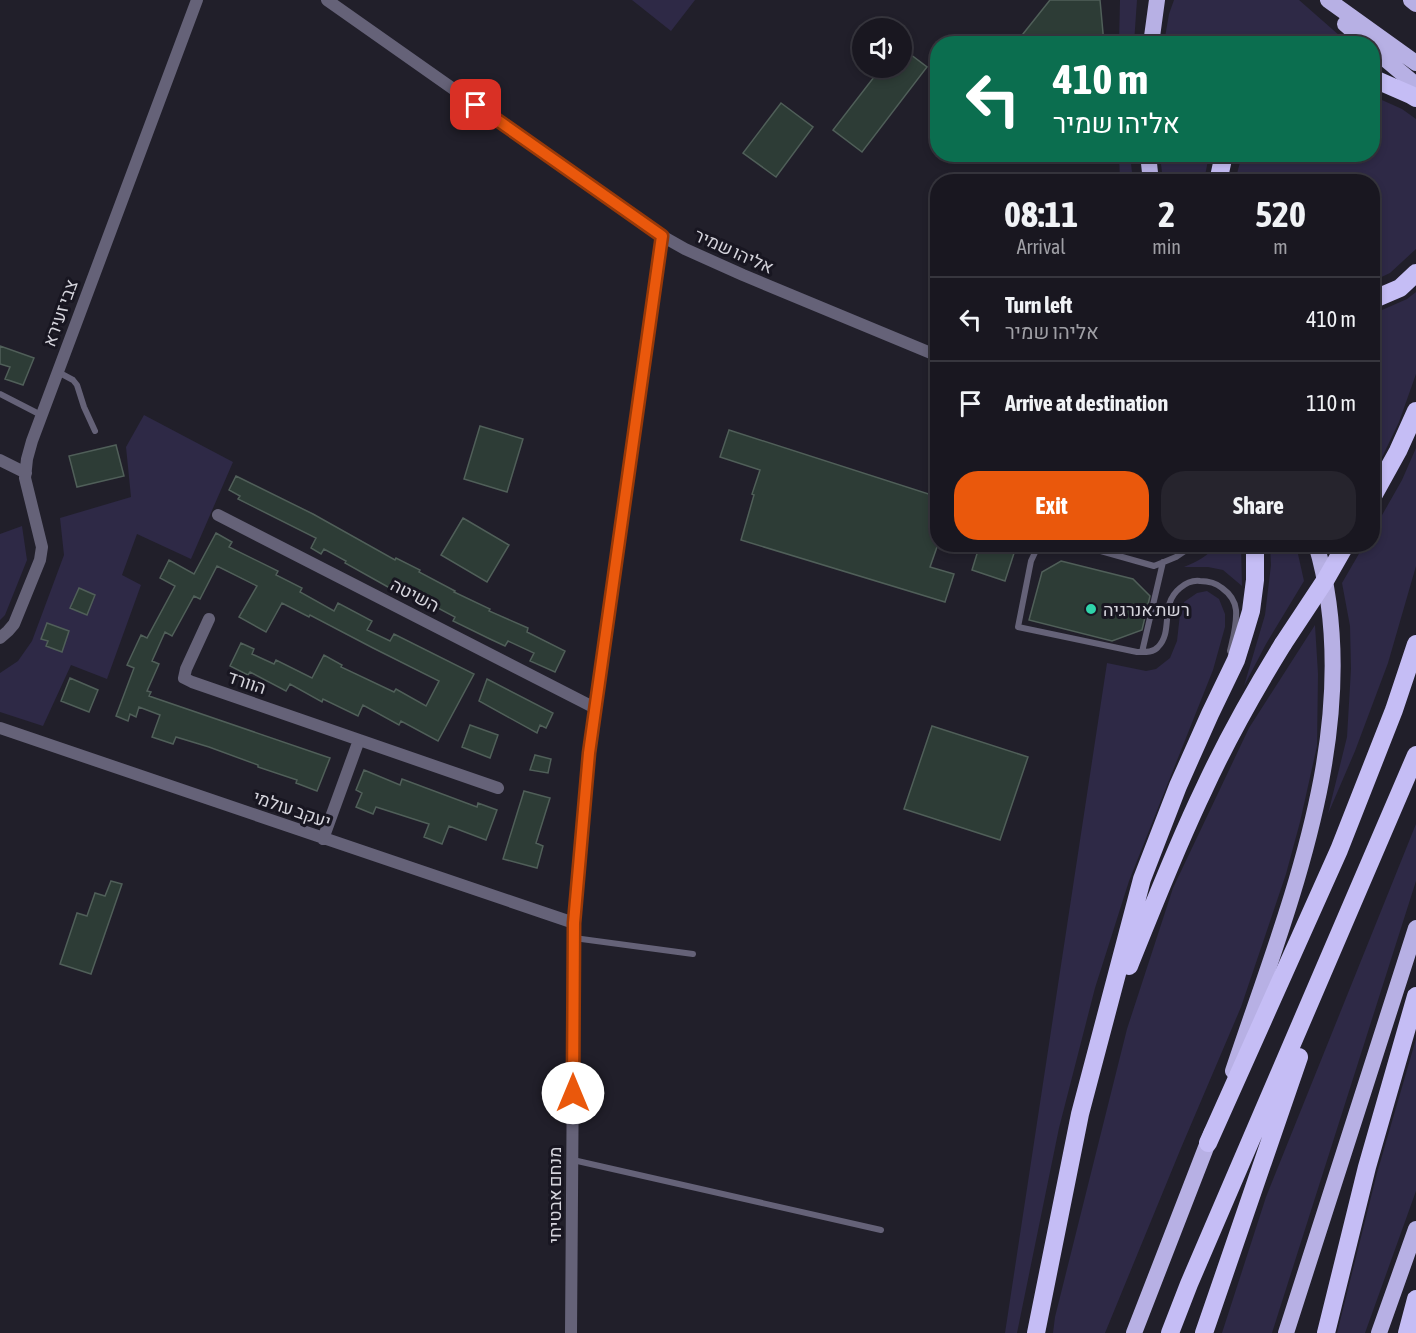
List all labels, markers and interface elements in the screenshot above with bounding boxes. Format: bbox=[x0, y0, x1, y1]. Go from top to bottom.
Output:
map controls bbox=[852, 18, 912, 78]
button: sound bbox=[852, 18, 912, 78]
text: 410 m bbox=[1053, 55, 1148, 103]
icon: left bbox=[954, 60, 1032, 138]
pin bbox=[450, 79, 501, 130]
icon: arrive bbox=[459, 88, 492, 121]
text: אליהו שמיר bbox=[1053, 108, 1180, 139]
text: 08:11 bbox=[1004, 193, 1078, 235]
text: 2 bbox=[1158, 193, 1175, 235]
text: 520 bbox=[1255, 193, 1306, 235]
street label: אליהו שמיר bbox=[691, 224, 777, 278]
text: Arrival bbox=[1017, 235, 1066, 258]
text: min bbox=[1152, 235, 1181, 258]
text: m bbox=[1273, 235, 1288, 258]
street label: צבי זעירא bbox=[38, 276, 82, 349]
text: Turn left bbox=[1005, 292, 1072, 318]
icon: left bbox=[954, 303, 987, 336]
text: 410 m bbox=[1306, 306, 1356, 332]
text: אליהו שמיר bbox=[1005, 320, 1099, 343]
icon: arrive bbox=[954, 387, 987, 420]
text: Arrive at destination bbox=[1005, 390, 1168, 416]
text: 110 m bbox=[1306, 390, 1356, 416]
button: Exit bbox=[954, 471, 1149, 540]
button: Share bbox=[1161, 471, 1356, 540]
street label: השיטה bbox=[387, 574, 443, 616]
place label: רשת אנרגיה bbox=[1103, 599, 1190, 620]
marker: רשת אנרגיה bbox=[1084, 602, 1098, 616]
street label: הוורד bbox=[225, 666, 269, 698]
street label: יעקב עולמי bbox=[250, 786, 334, 832]
position arrow bbox=[541, 1061, 605, 1125]
street label: מנחם אבטיחי bbox=[544, 1147, 565, 1243]

